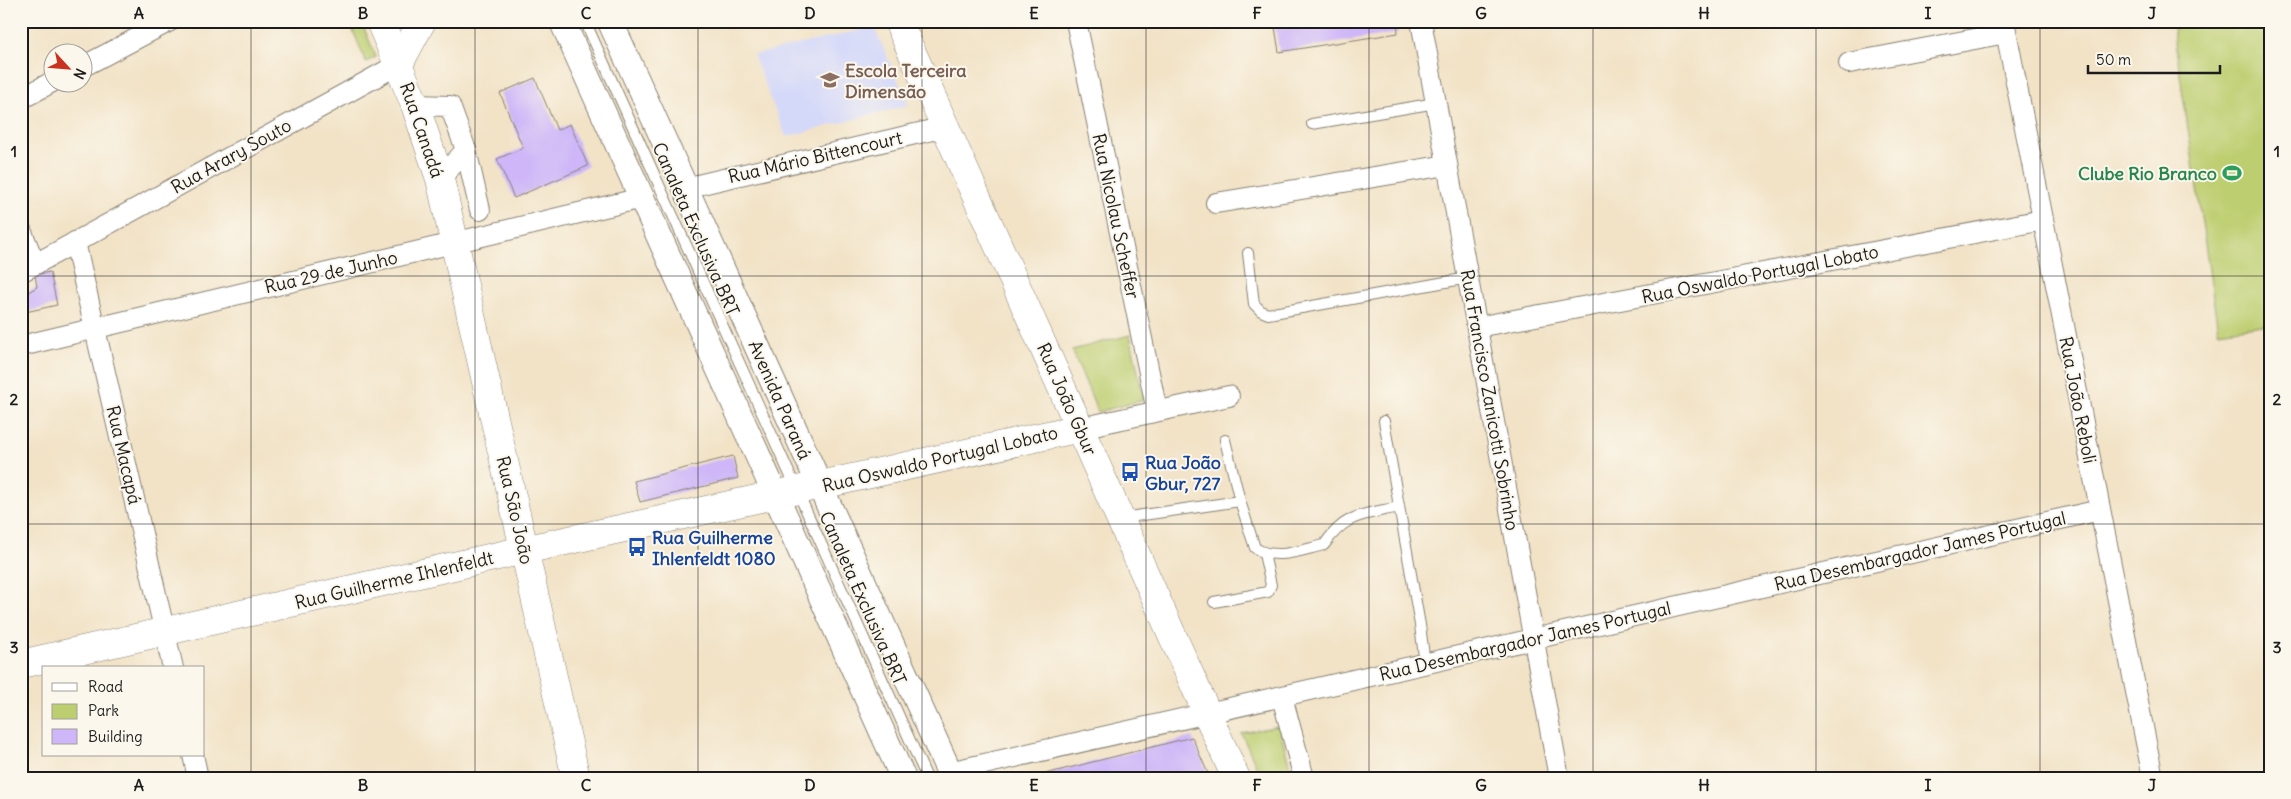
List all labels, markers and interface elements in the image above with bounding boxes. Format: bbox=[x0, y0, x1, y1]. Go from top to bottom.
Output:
text: A bbox=[134, 3, 144, 23]
text: B bbox=[358, 3, 369, 23]
text: C bbox=[581, 3, 592, 23]
text: D bbox=[804, 3, 816, 23]
text: E bbox=[1029, 3, 1039, 23]
text: F bbox=[1252, 3, 1262, 23]
text: G bbox=[1475, 3, 1487, 23]
text: H bbox=[1698, 3, 1710, 23]
text: I bbox=[1925, 3, 1932, 23]
text: J bbox=[2148, 3, 2157, 23]
north arrow bbox=[42, 42, 92, 92]
scale bar bbox=[2088, 42, 2221, 74]
text: 50 m bbox=[2096, 50, 2131, 69]
place label: Escola Terceira Dimensão bbox=[845, 59, 967, 103]
text: N bbox=[69, 65, 90, 82]
school or university icon: Escola Terceira Dimensão bbox=[819, 69, 841, 91]
street label: Rua Canadá bbox=[395, 79, 449, 181]
street label: Rua Arary Souto bbox=[167, 113, 295, 199]
street label: Rua Mário Bittencourt bbox=[726, 126, 904, 188]
street label: Rua Nicolau Scheffer bbox=[1087, 131, 1145, 301]
street label: Canaleta Exclusiva BRT bbox=[647, 139, 745, 319]
text: 1 bbox=[11, 141, 17, 161]
text: 1 bbox=[2274, 141, 2280, 161]
place label: Clube Rio Branco bbox=[2078, 162, 2217, 185]
sports icon: Clube Rio Branco bbox=[2221, 162, 2243, 184]
street label: Rua Oswaldo Portugal Lobato bbox=[1639, 240, 1881, 308]
street label: Rua 29 de Junho bbox=[262, 246, 400, 298]
street label: Rua Francisco Zanicotti Sobrinho bbox=[1456, 268, 1524, 532]
street label: Rua João Reboli bbox=[2054, 334, 2102, 466]
street label: Avenida Paraná bbox=[743, 337, 817, 463]
street label: Rua João Gbur bbox=[1032, 339, 1102, 460]
text: 2 bbox=[10, 389, 19, 409]
text: 2 bbox=[2273, 389, 2282, 409]
street label: Rua Macapá bbox=[101, 403, 147, 507]
street label: Rua Oswaldo Portugal Lobato bbox=[820, 421, 1060, 497]
place label: Rua João Gbur, 727 bbox=[1145, 451, 1221, 495]
street label: Rua São João bbox=[491, 454, 539, 566]
bus stop icon: Rua João Gbur, 727 bbox=[1119, 461, 1141, 483]
street label: Rua Desembargador James Portugal bbox=[1772, 506, 2068, 596]
street label: Canaleta Exclusiva BRT bbox=[814, 508, 912, 688]
place label: Rua Guilherme Ihlenfeldt 1080 bbox=[652, 526, 776, 570]
bus stop icon: Rua Guilherme Ihlenfeldt 1080 bbox=[626, 536, 648, 558]
street label: Rua Guilherme Ihlenfeldt bbox=[292, 546, 496, 614]
street label: Rua Desembargador James Portugal bbox=[1377, 596, 1673, 686]
text: 3 bbox=[9, 637, 19, 657]
text: 3 bbox=[2272, 637, 2282, 657]
legend bbox=[42, 666, 205, 756]
text: Road bbox=[88, 677, 123, 696]
text: Park bbox=[88, 701, 119, 720]
text: Building bbox=[88, 727, 143, 746]
text: A bbox=[134, 775, 144, 795]
text: B bbox=[358, 775, 369, 795]
text: C bbox=[581, 775, 592, 795]
text: D bbox=[804, 775, 816, 795]
text: E bbox=[1029, 775, 1039, 795]
text: F bbox=[1252, 775, 1262, 795]
text: G bbox=[1475, 775, 1487, 795]
text: H bbox=[1698, 775, 1710, 795]
text: I bbox=[1925, 775, 1932, 795]
text: J bbox=[2148, 775, 2157, 795]

